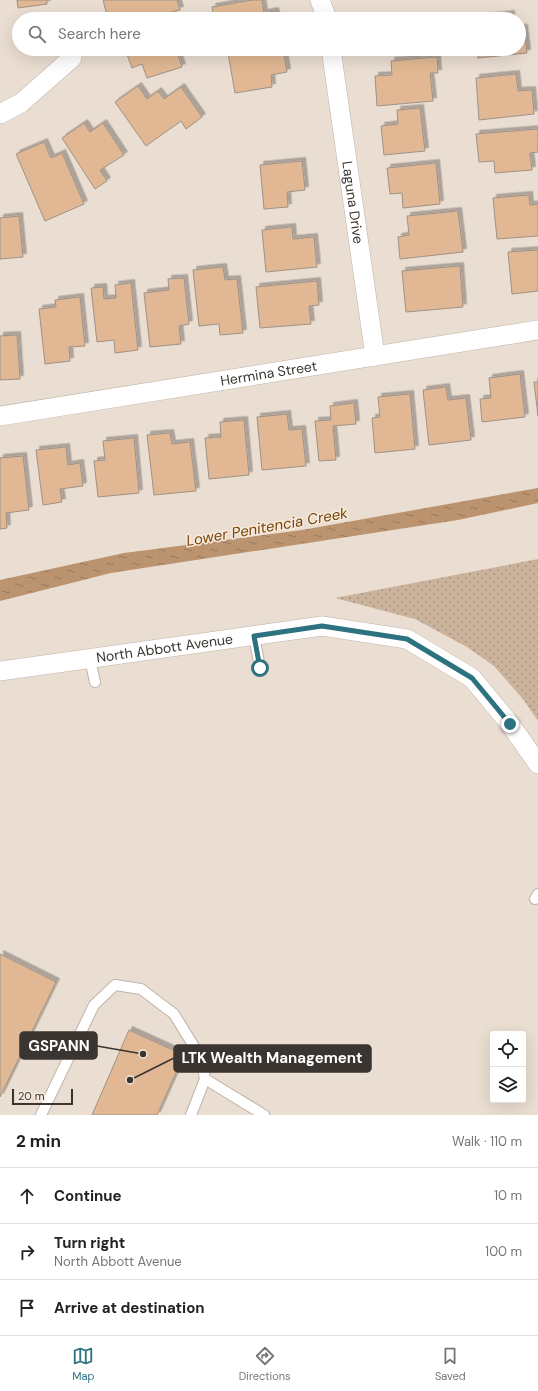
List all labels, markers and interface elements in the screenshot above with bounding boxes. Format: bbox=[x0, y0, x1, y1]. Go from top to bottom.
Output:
search box bbox=[12, 12, 526, 56]
icon: search bbox=[26, 23, 48, 45]
text: Search here bbox=[58, 24, 141, 44]
street label: Laguna Drive bbox=[338, 160, 368, 245]
street label: Hermina Street bbox=[219, 356, 318, 390]
water label: Lower Penitencia Creek bbox=[185, 503, 350, 551]
street label: North Abbott Avenue bbox=[95, 630, 234, 666]
route start bbox=[251, 659, 269, 677]
route end bbox=[501, 715, 519, 733]
map controls bbox=[490, 1031, 526, 1103]
button: locate bbox=[490, 1031, 526, 1067]
callout: GSPANN bbox=[20, 1032, 97, 1059]
text: GSPANN bbox=[28, 1036, 90, 1056]
callout: LTK Wealth Management bbox=[174, 1045, 371, 1072]
text: LTK Wealth Management bbox=[181, 1048, 363, 1068]
button: layers bbox=[490, 1067, 526, 1103]
scale bar bbox=[12, 1087, 73, 1106]
text: 20 m bbox=[18, 1089, 44, 1103]
text: 2 min bbox=[16, 1130, 61, 1152]
text: Walk · 110 m bbox=[452, 1133, 522, 1150]
icon: ahead bbox=[16, 1185, 38, 1207]
text: Continue bbox=[54, 1186, 122, 1206]
text: 10 m bbox=[494, 1187, 522, 1204]
text: Turn right bbox=[54, 1233, 125, 1253]
icon: right bbox=[16, 1241, 38, 1263]
text: 100 m bbox=[485, 1243, 522, 1260]
text: North Abbott Avenue bbox=[54, 1253, 182, 1270]
icon: arrive bbox=[16, 1297, 38, 1319]
text: Arrive at destination bbox=[54, 1298, 205, 1318]
tab: Map bbox=[72, 1345, 94, 1383]
tab: Directions bbox=[239, 1345, 291, 1383]
tab: Saved bbox=[435, 1345, 466, 1383]

